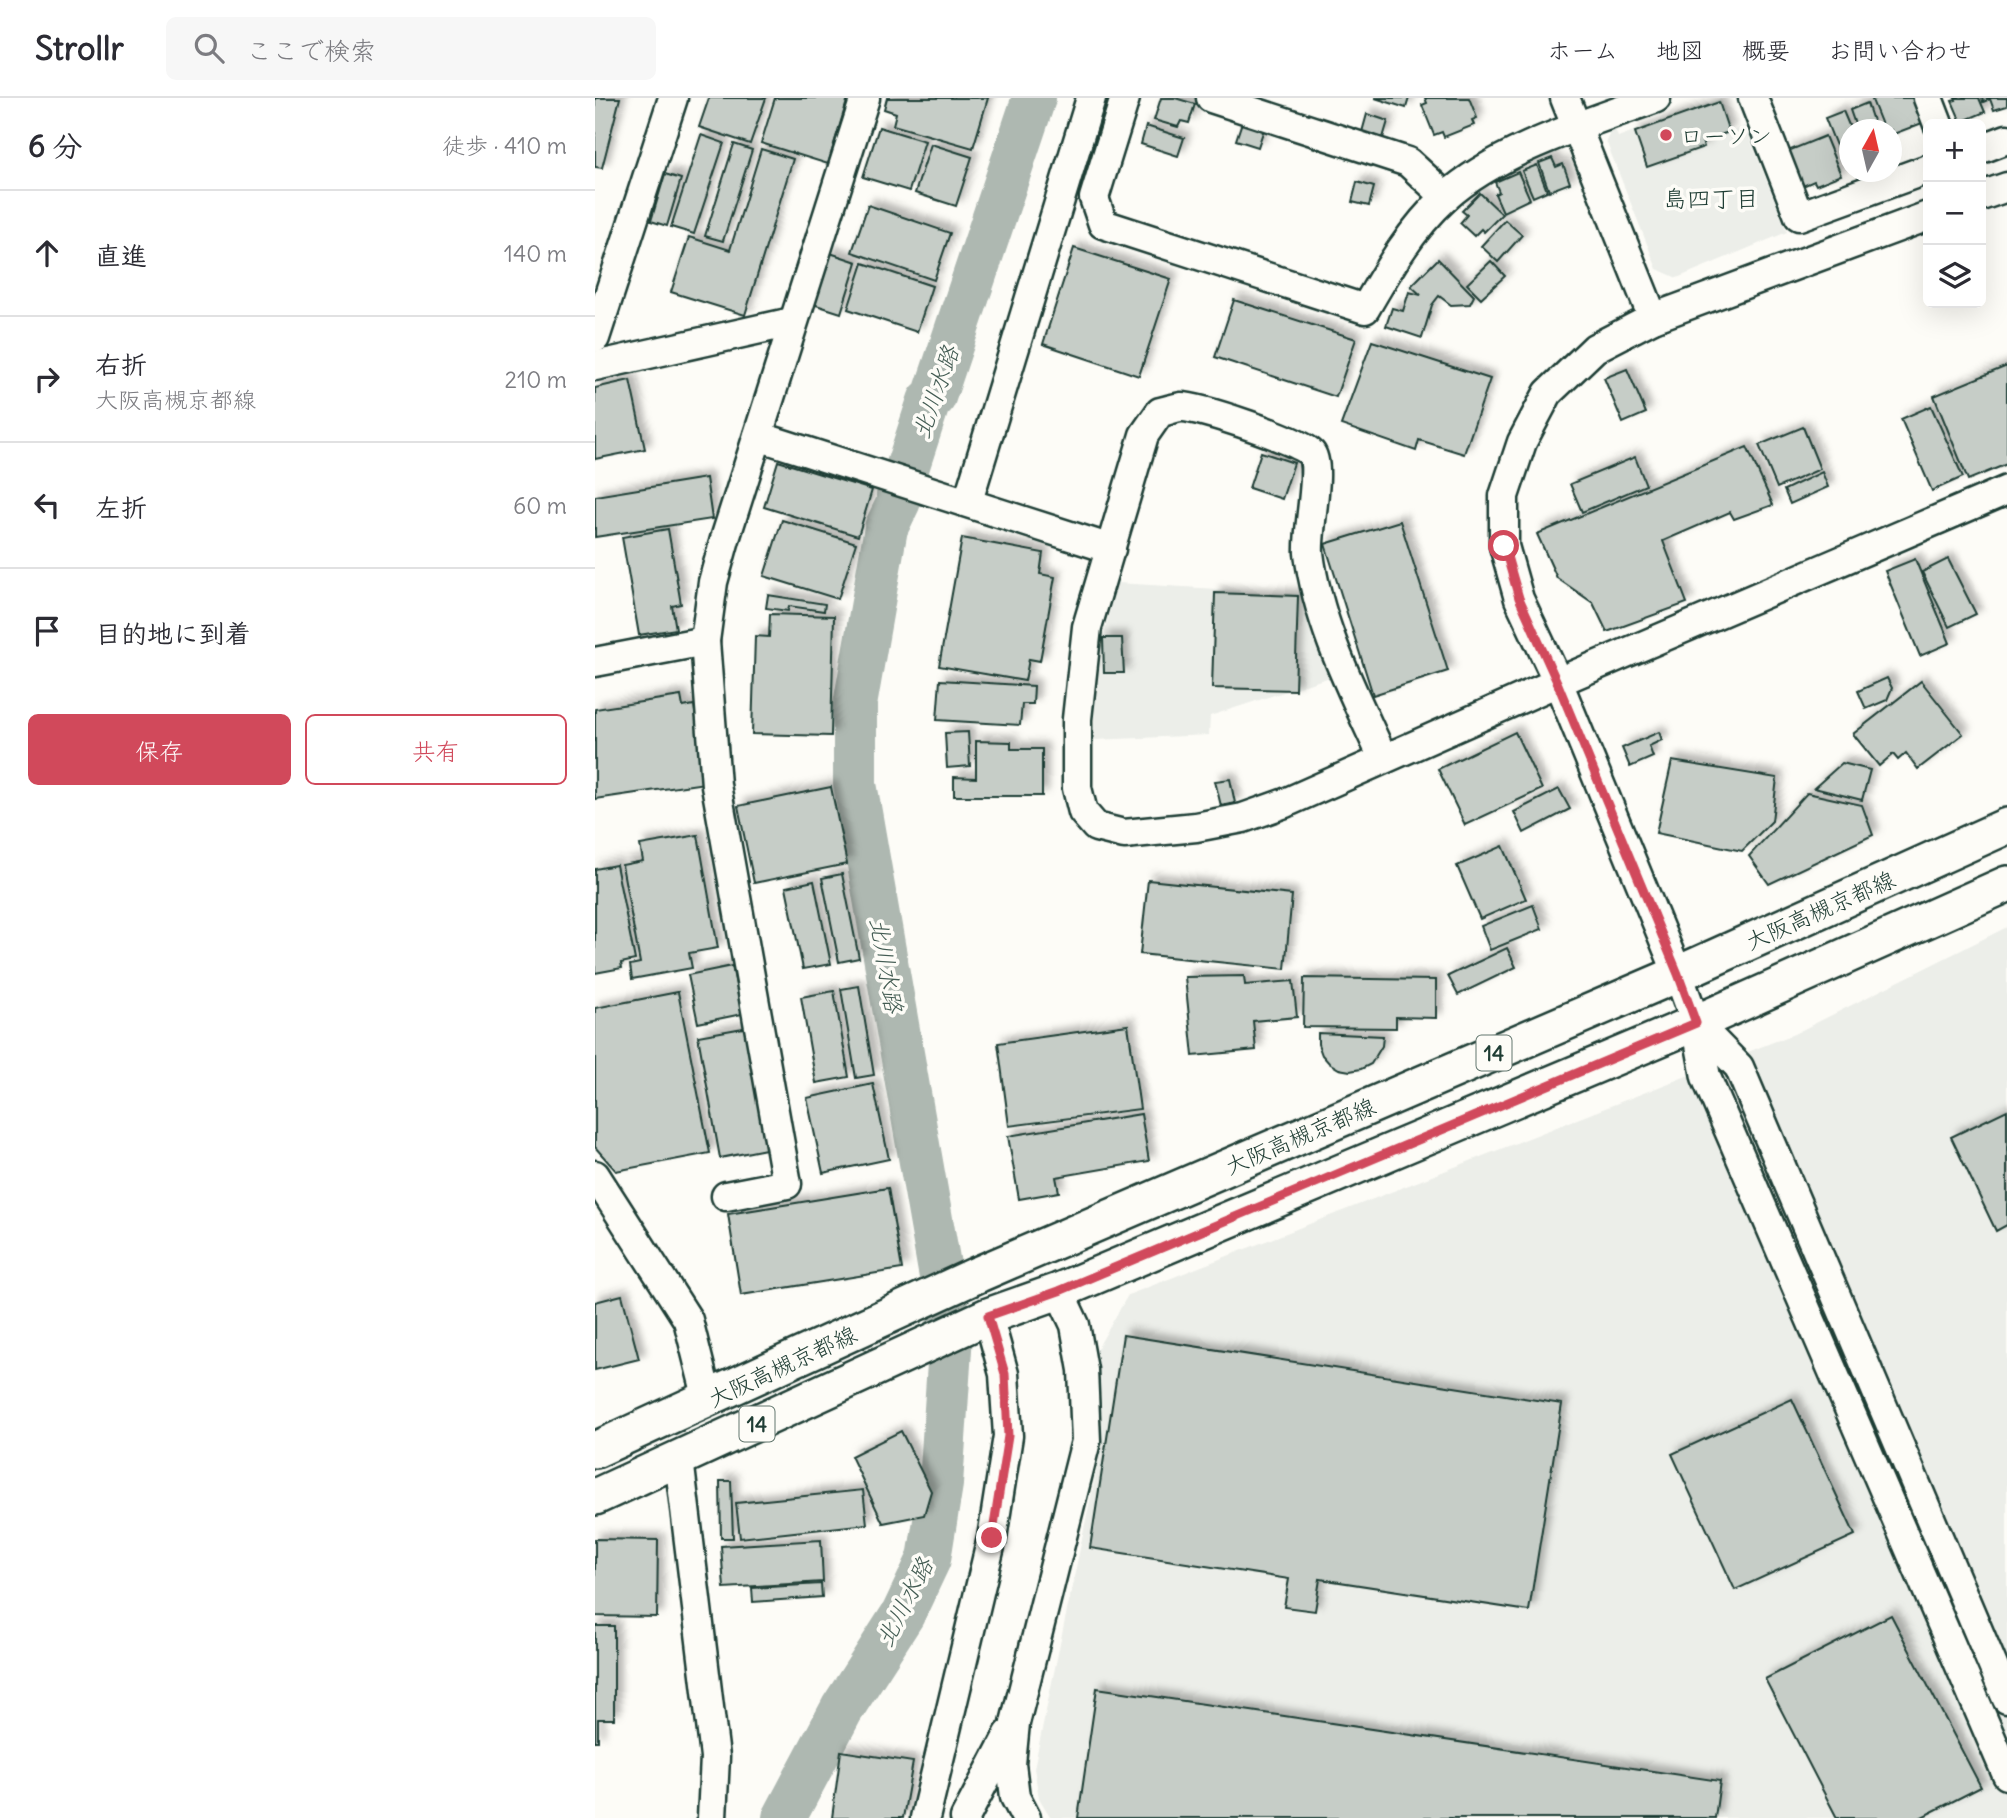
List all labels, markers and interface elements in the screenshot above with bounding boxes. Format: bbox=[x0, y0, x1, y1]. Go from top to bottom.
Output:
search box bbox=[166, 17, 656, 80]
text: Strollr bbox=[35, 27, 124, 69]
icon: search bbox=[190, 29, 228, 67]
text: ここで検索 bbox=[246, 34, 376, 67]
text: ホーム bbox=[1547, 35, 1618, 65]
text: 地図 bbox=[1656, 35, 1704, 65]
text: 概要 bbox=[1742, 35, 1790, 65]
text: お問い合わせ bbox=[1828, 35, 1972, 65]
north arrow bbox=[1839, 119, 1902, 182]
map controls bbox=[1923, 119, 1986, 308]
button: + bbox=[1923, 119, 1986, 182]
place label: ローソン bbox=[1680, 121, 1772, 150]
text: 6 分 bbox=[28, 127, 82, 165]
marker: ローソン bbox=[1658, 127, 1674, 143]
text: 徒歩 · 410 m bbox=[442, 131, 567, 160]
button: − bbox=[1923, 182, 1986, 245]
district label: 島四丁目 bbox=[1663, 183, 1759, 213]
icon: ahead bbox=[28, 234, 66, 272]
text: 直進 bbox=[95, 239, 147, 272]
text: 140 m bbox=[504, 239, 567, 268]
button: layers bbox=[1923, 245, 1986, 308]
water label: 北川水路 bbox=[905, 340, 965, 442]
text: 右折 bbox=[95, 348, 147, 381]
icon: right bbox=[28, 360, 66, 398]
text: 210 m bbox=[504, 365, 567, 394]
text: 大阪高槻京都線 bbox=[95, 385, 256, 414]
icon: left bbox=[28, 486, 66, 524]
text: 左折 bbox=[95, 491, 147, 524]
text: 60 m bbox=[513, 491, 567, 520]
route start bbox=[1488, 530, 1519, 561]
icon: arrive bbox=[28, 612, 66, 650]
text: 目的地に到着 bbox=[95, 617, 251, 650]
button: 保存 bbox=[28, 714, 291, 785]
button: 共有 bbox=[305, 714, 567, 785]
street label: 大阪高槻京都線 bbox=[1741, 864, 1899, 956]
water label: 北川水路 bbox=[864, 915, 910, 1017]
road number: 14 bbox=[1476, 1035, 1511, 1070]
street label: 大阪高槻京都線 bbox=[1220, 1091, 1380, 1181]
street label: 大阪高槻京都線 bbox=[703, 1319, 861, 1413]
road number: 14 bbox=[739, 1406, 775, 1442]
route end bbox=[976, 1522, 1007, 1553]
water label: 北川水路 bbox=[869, 1551, 940, 1652]

